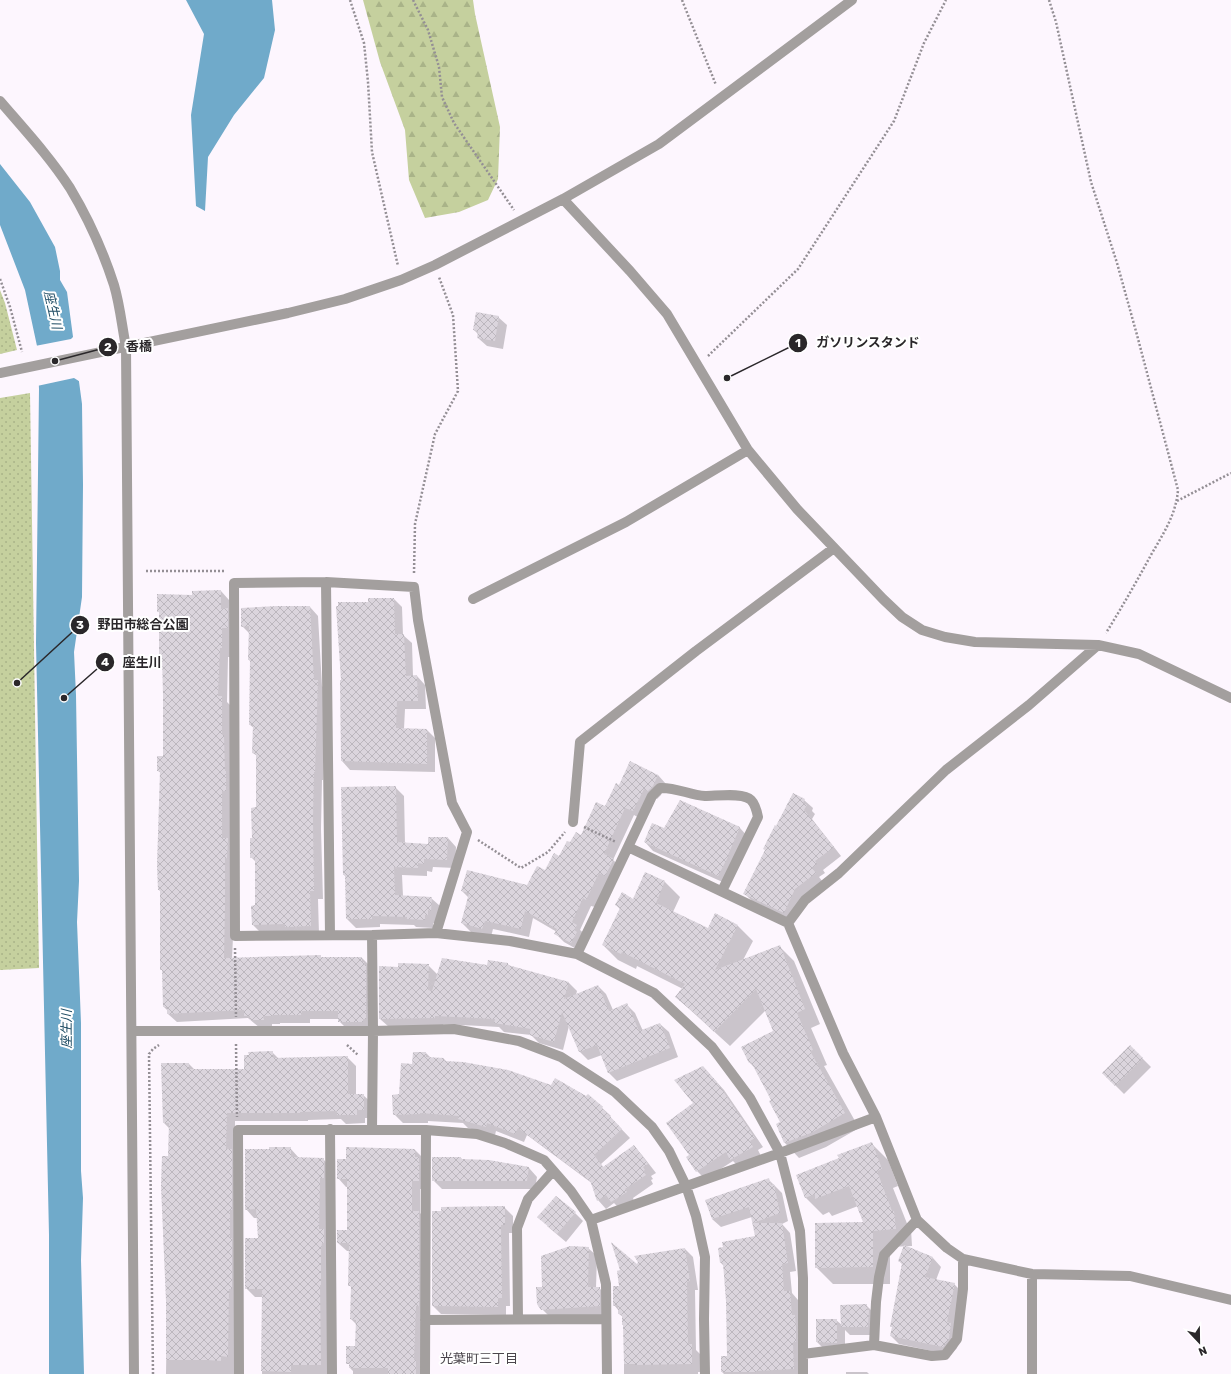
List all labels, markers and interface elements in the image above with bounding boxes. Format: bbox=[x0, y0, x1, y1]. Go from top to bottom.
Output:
water label: 座生川 bbox=[41, 289, 65, 333]
callout: ガソリンスタンド bbox=[788, 330, 928, 355]
callout: 香橋 bbox=[98, 334, 160, 359]
text: ガソリンスタンド bbox=[816, 335, 920, 350]
text: 1 bbox=[795, 336, 801, 350]
text: 香橋 bbox=[126, 339, 152, 354]
text: 2 bbox=[104, 340, 112, 354]
callout: 野田市総合公園 bbox=[70, 612, 197, 637]
text: 野田市総合公園 bbox=[97, 617, 189, 632]
text: 3 bbox=[76, 618, 84, 632]
callout: 座生川 bbox=[95, 650, 170, 675]
text: 4 bbox=[101, 655, 109, 669]
text: 座生川 bbox=[122, 655, 162, 670]
water label: 座生川 bbox=[59, 1008, 74, 1049]
north arrow bbox=[1179, 1322, 1219, 1362]
text: N bbox=[1196, 1343, 1209, 1358]
district label: 光葉町三丁目 bbox=[440, 1351, 518, 1366]

